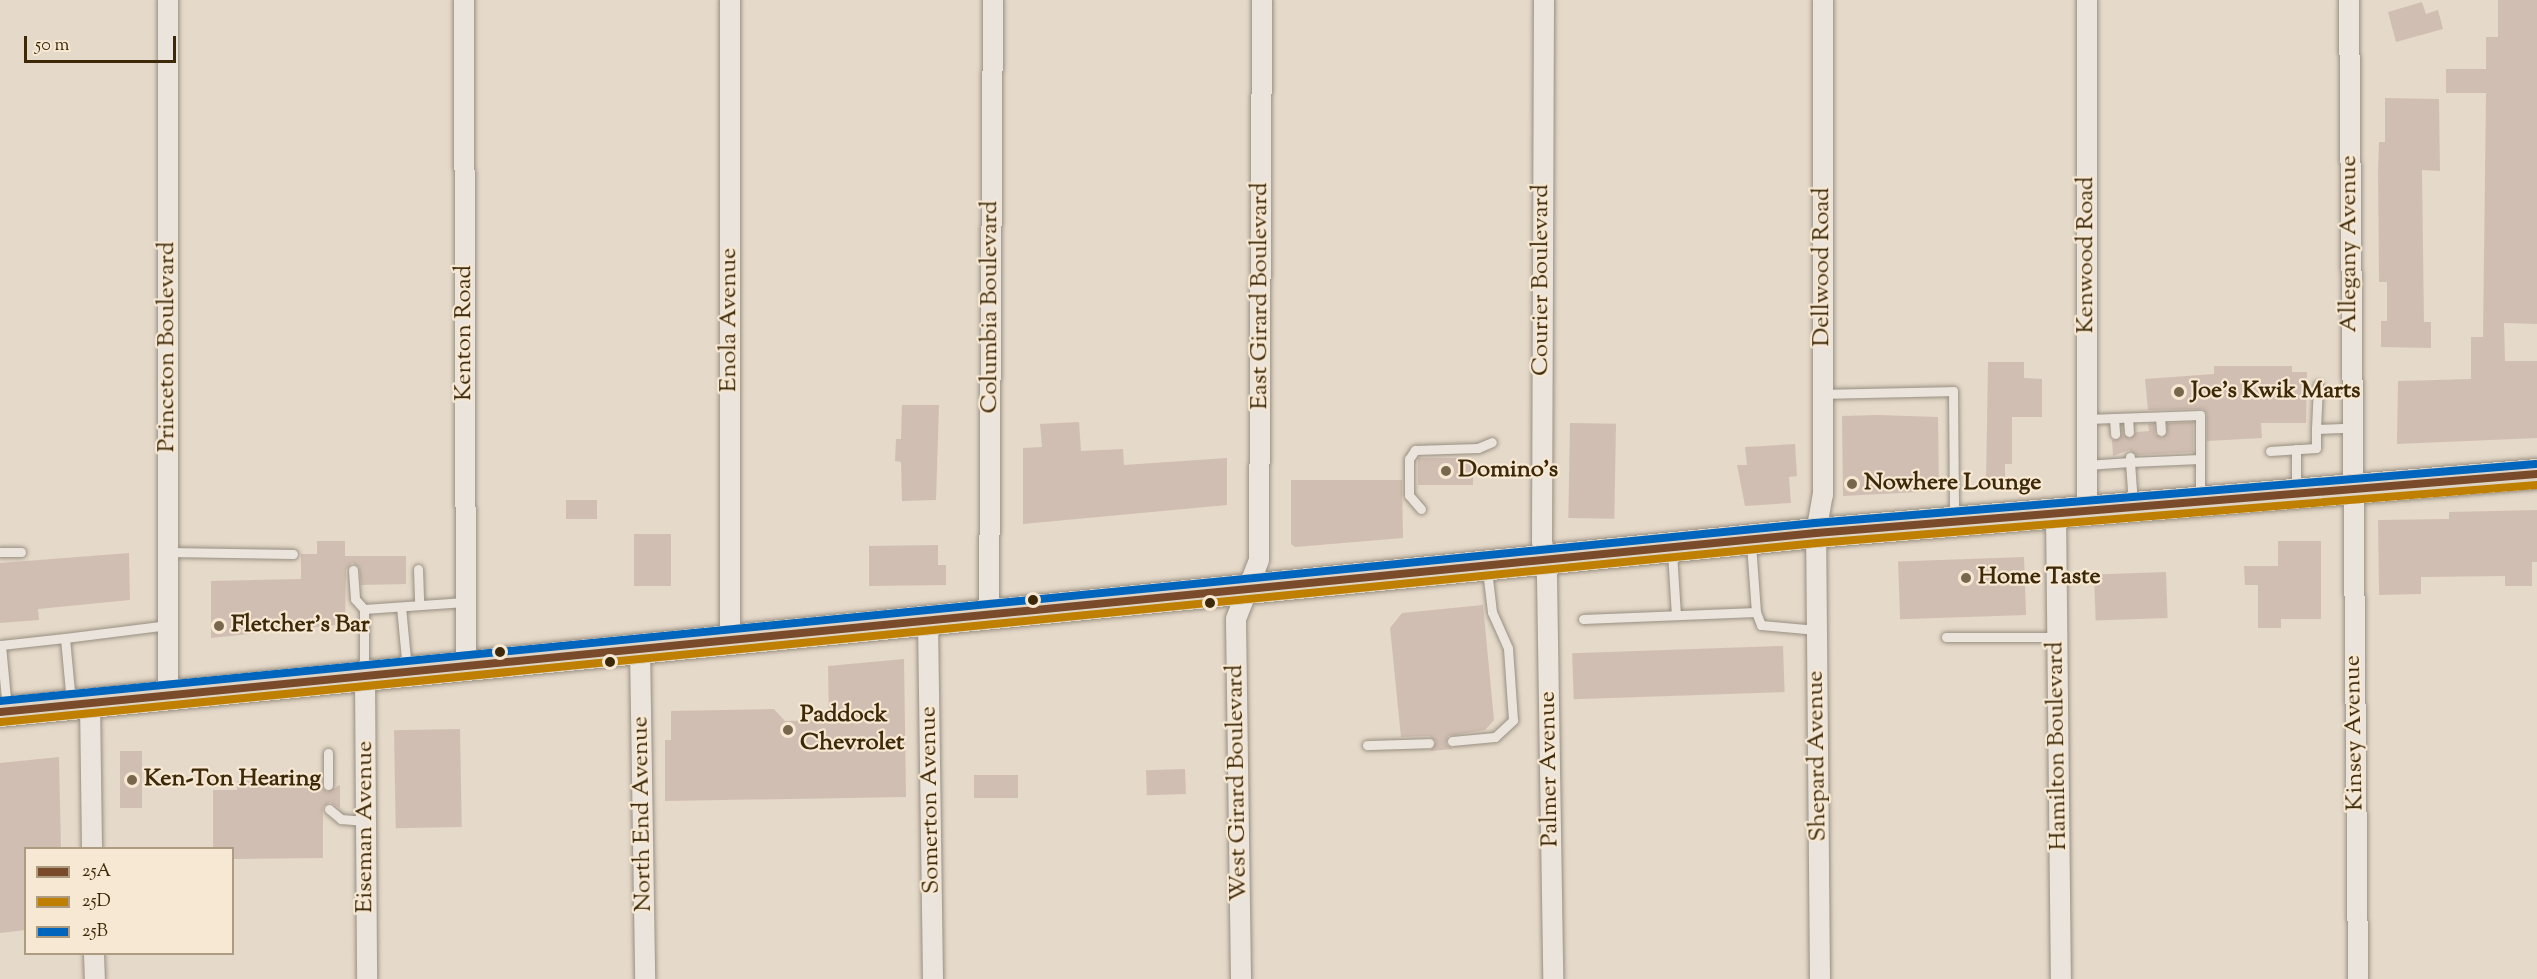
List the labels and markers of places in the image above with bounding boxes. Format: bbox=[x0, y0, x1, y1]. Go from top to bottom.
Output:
place label: Joe's Kwik Marts bbox=[2191, 378, 2361, 406]
marker: Joe's Kwik Marts bbox=[2172, 385, 2186, 399]
place label: Domino's bbox=[1458, 457, 1558, 485]
marker: Domino's bbox=[1439, 464, 1453, 478]
place label: Nowhere Lounge bbox=[1864, 470, 2042, 498]
marker: Nowhere Lounge bbox=[1845, 477, 1859, 491]
place label: Home Taste bbox=[1978, 564, 2101, 592]
marker: Home Taste bbox=[1959, 571, 1973, 585]
unlabelled marker bbox=[1027, 594, 1039, 606]
unlabelled marker bbox=[1204, 597, 1216, 609]
place label: Fletcher's Bar bbox=[231, 612, 370, 640]
marker: Fletcher's Bar bbox=[212, 619, 226, 633]
unlabelled marker bbox=[494, 646, 506, 658]
unlabelled marker bbox=[604, 656, 616, 668]
place label: Paddock Chevrolet bbox=[800, 702, 904, 758]
marker: Paddock Chevrolet bbox=[781, 723, 795, 737]
place label: Ken-Ton Hearing bbox=[144, 766, 321, 794]
marker: Ken-Ton Hearing bbox=[125, 773, 139, 787]

